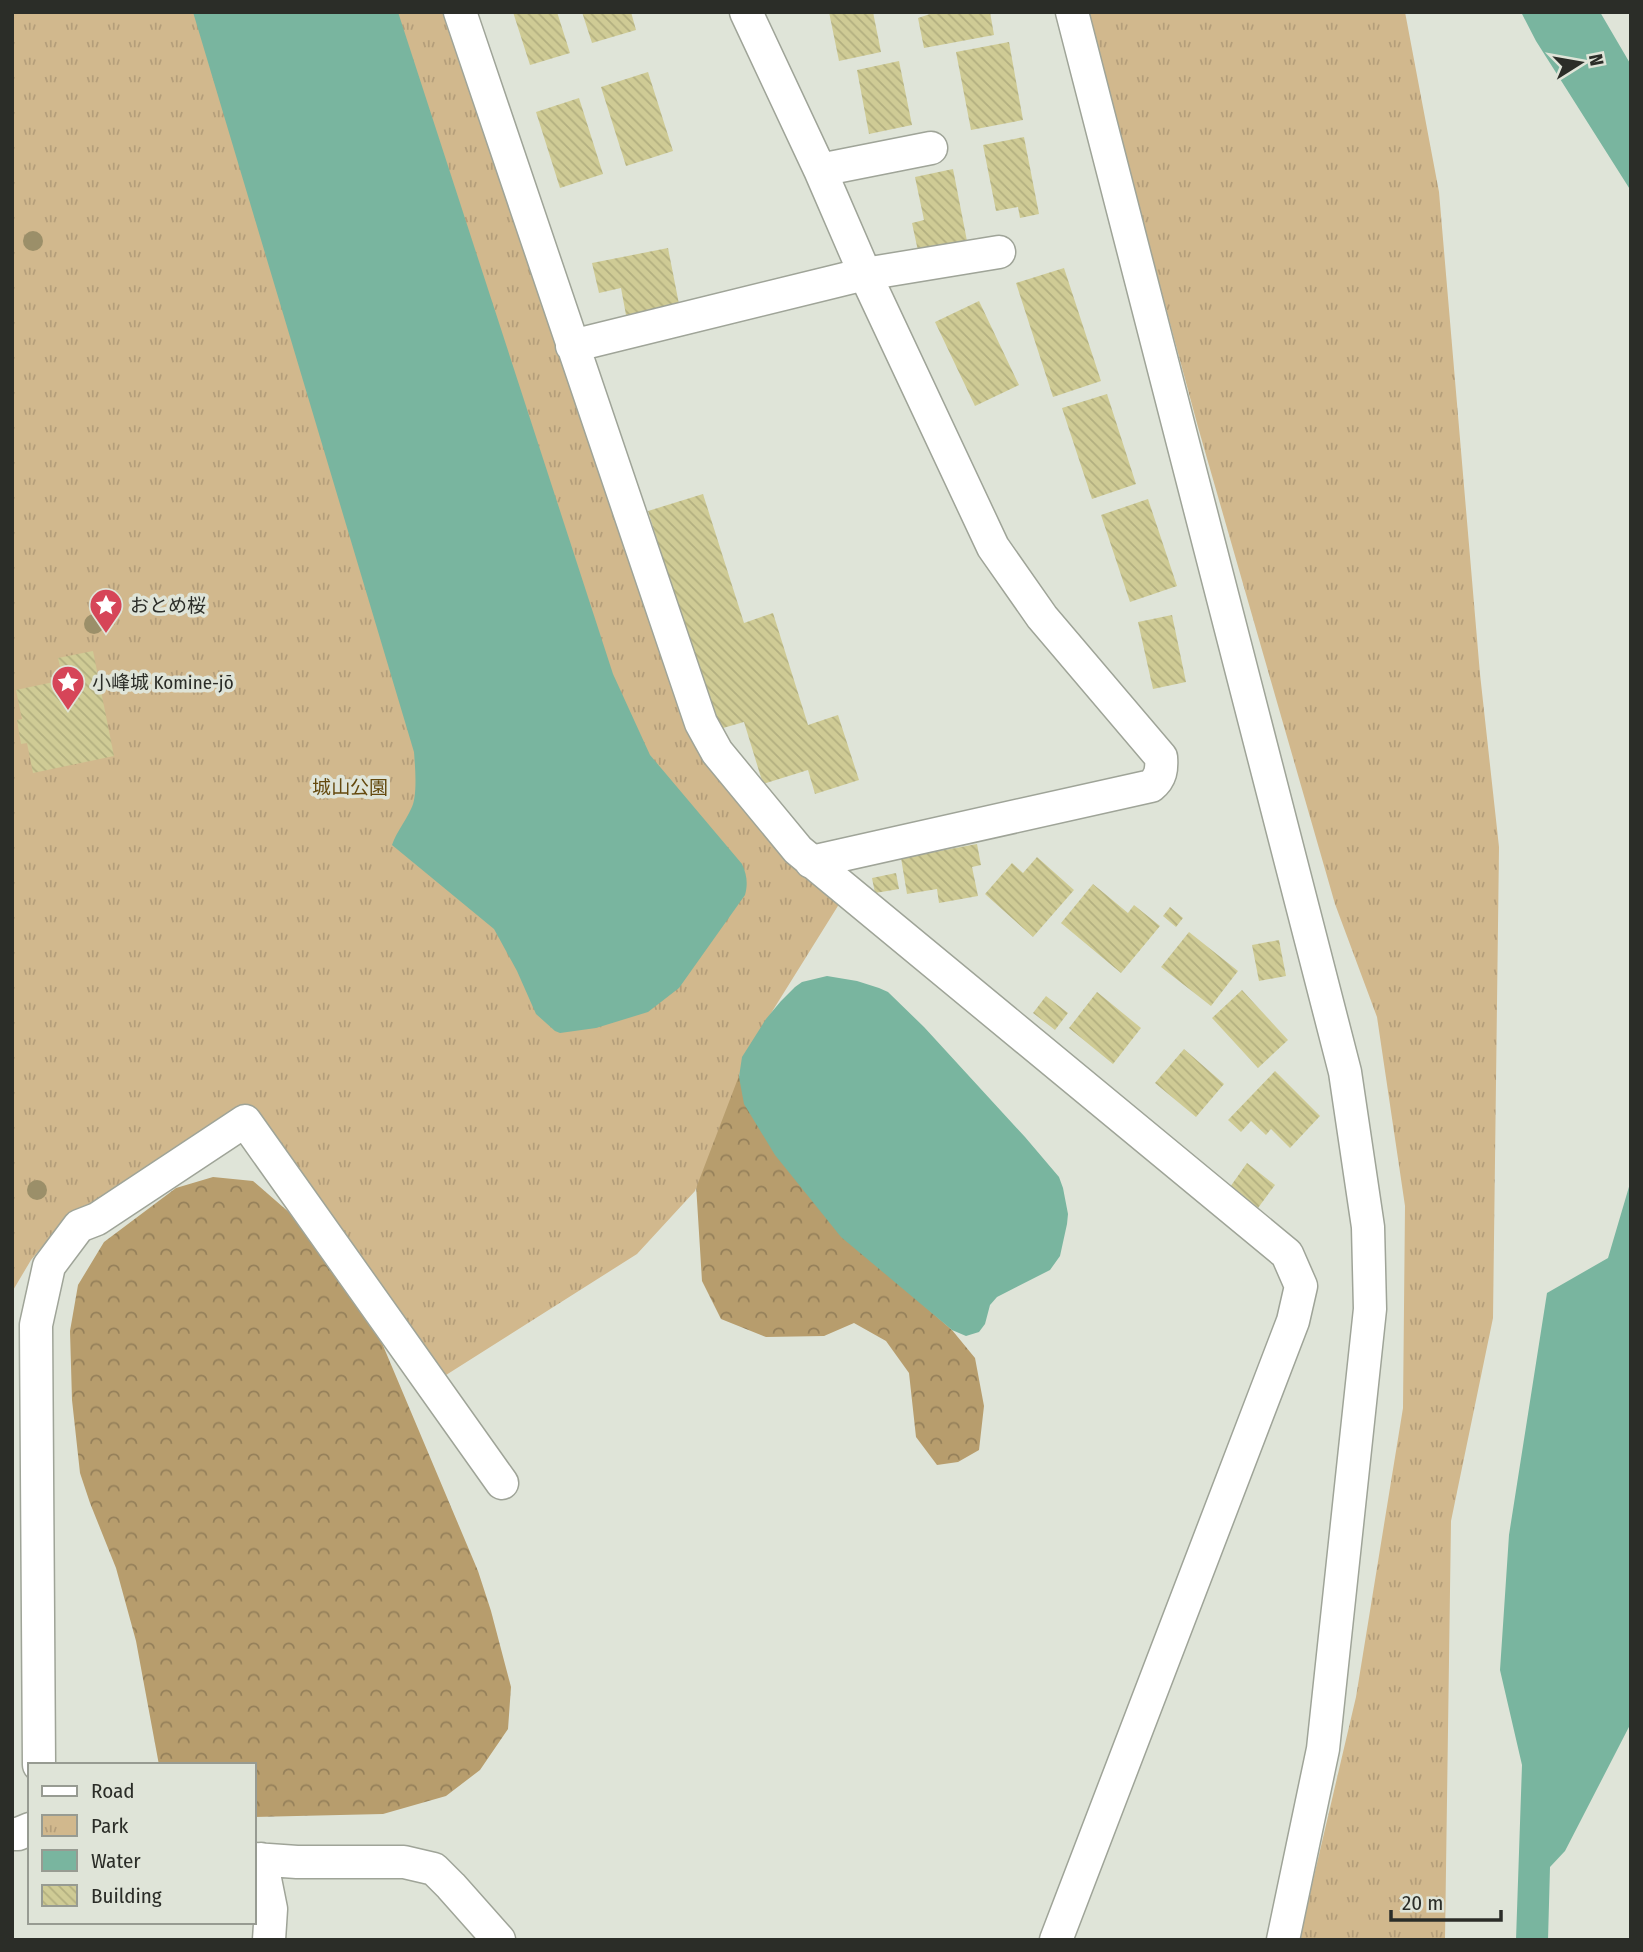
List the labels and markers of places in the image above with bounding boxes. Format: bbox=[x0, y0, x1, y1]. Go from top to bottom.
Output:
place icon: おとめ桜 bbox=[87, 586, 125, 635]
place label: おとめ桜 bbox=[130, 594, 206, 617]
place icon: 小峰城 Komine-jō bbox=[49, 663, 87, 712]
place label: 小峰城 Komine-jō bbox=[92, 671, 234, 694]

